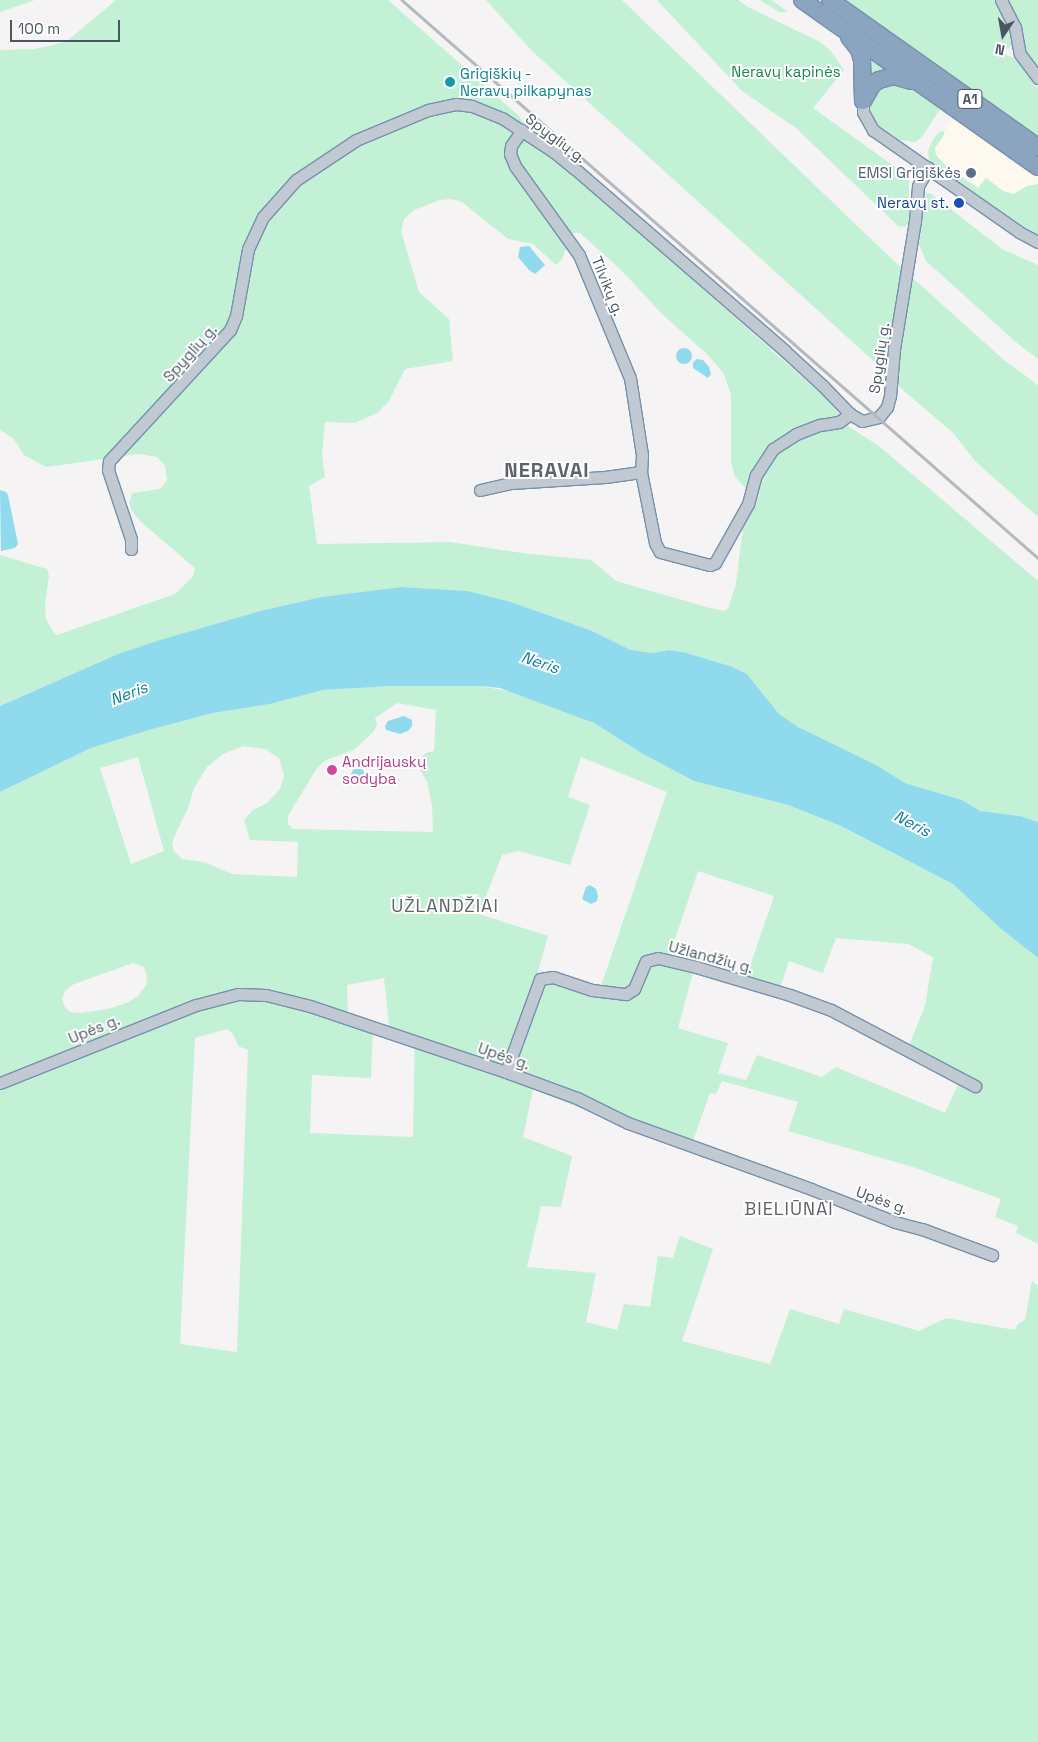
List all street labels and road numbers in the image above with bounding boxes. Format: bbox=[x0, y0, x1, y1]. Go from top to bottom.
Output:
road number: A1 bbox=[956, 88, 984, 110]
street label: Spyglių g. bbox=[522, 109, 590, 167]
street label: Tilvikų g. bbox=[588, 254, 628, 318]
street label: Spyglių g. bbox=[159, 320, 221, 386]
street label: Spyglių g. bbox=[865, 321, 893, 395]
street label: Užlandžių g. bbox=[667, 937, 755, 977]
street label: Upės g. bbox=[66, 1011, 122, 1047]
street label: Upės g. bbox=[476, 1039, 532, 1073]
street label: Upės g. bbox=[854, 1182, 910, 1218]

